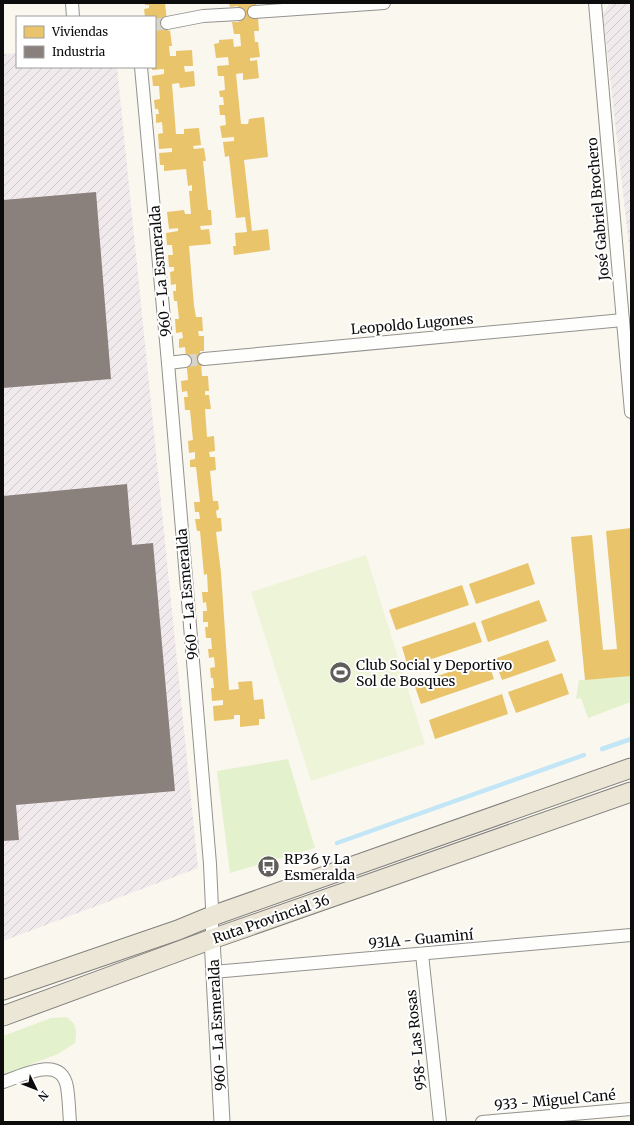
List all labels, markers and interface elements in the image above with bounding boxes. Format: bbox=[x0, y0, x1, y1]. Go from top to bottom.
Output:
legend bbox=[16, 16, 156, 68]
text: Viviendas bbox=[51, 24, 108, 39]
text: Industria bbox=[52, 44, 106, 59]
street label: José Gabriel Brochero bbox=[583, 137, 613, 282]
street label: 960 - La Esmeralda bbox=[145, 204, 175, 337]
street label: Leopoldo Lugones bbox=[350, 310, 474, 338]
street label: 960 - La Esmeralda bbox=[172, 527, 202, 660]
place label: Club Social y Deportivo Sol de Bosques bbox=[356, 656, 512, 690]
sports icon: Club Social y Deportivo Sol de Bosques bbox=[327, 660, 353, 686]
place label: RP36 y La Esmeralda bbox=[284, 850, 356, 884]
bus stop icon: RP36 y La Esmeralda bbox=[256, 854, 282, 880]
street label: Ruta Provincial 36 bbox=[210, 891, 332, 947]
street label: 931A - Guaminí bbox=[368, 925, 475, 953]
street label: 960 - La Esmeralda bbox=[205, 958, 229, 1091]
street label: 958- Las Rosas bbox=[402, 989, 430, 1091]
north arrow bbox=[16, 1069, 56, 1109]
street label: 933 - Miguel Cané bbox=[494, 1086, 616, 1114]
text: N bbox=[35, 1088, 51, 1104]

